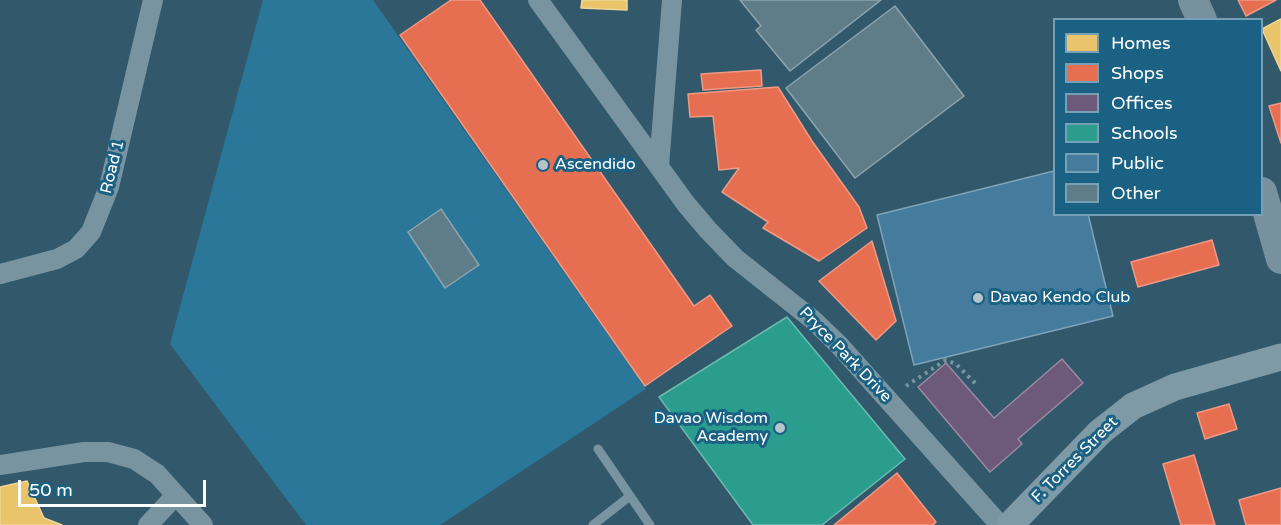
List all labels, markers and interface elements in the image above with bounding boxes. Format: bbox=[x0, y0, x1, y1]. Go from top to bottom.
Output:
legend bbox=[1053, 18, 1263, 216]
text: Homes bbox=[1111, 32, 1171, 54]
text: Shops bbox=[1111, 62, 1164, 84]
text: Offices bbox=[1111, 92, 1173, 114]
text: Schools bbox=[1111, 122, 1178, 144]
street label: Road 1 bbox=[97, 138, 129, 196]
text: Public bbox=[1111, 152, 1164, 174]
place label: Ascendido bbox=[555, 155, 636, 175]
marker: Ascendido bbox=[536, 158, 550, 172]
text: Other bbox=[1111, 182, 1161, 204]
place label: Davao Kendo Club bbox=[990, 288, 1130, 308]
marker: Davao Kendo Club bbox=[971, 291, 985, 305]
street label: Pryce Park Drive bbox=[795, 303, 895, 407]
place label: Davao Wisdom Academy bbox=[654, 409, 768, 447]
street label: F. Torres Street bbox=[1028, 413, 1122, 507]
marker: Davao Wisdom Academy bbox=[773, 421, 787, 435]
scale bar bbox=[21, 468, 208, 506]
text: 50 m bbox=[29, 479, 73, 501]

